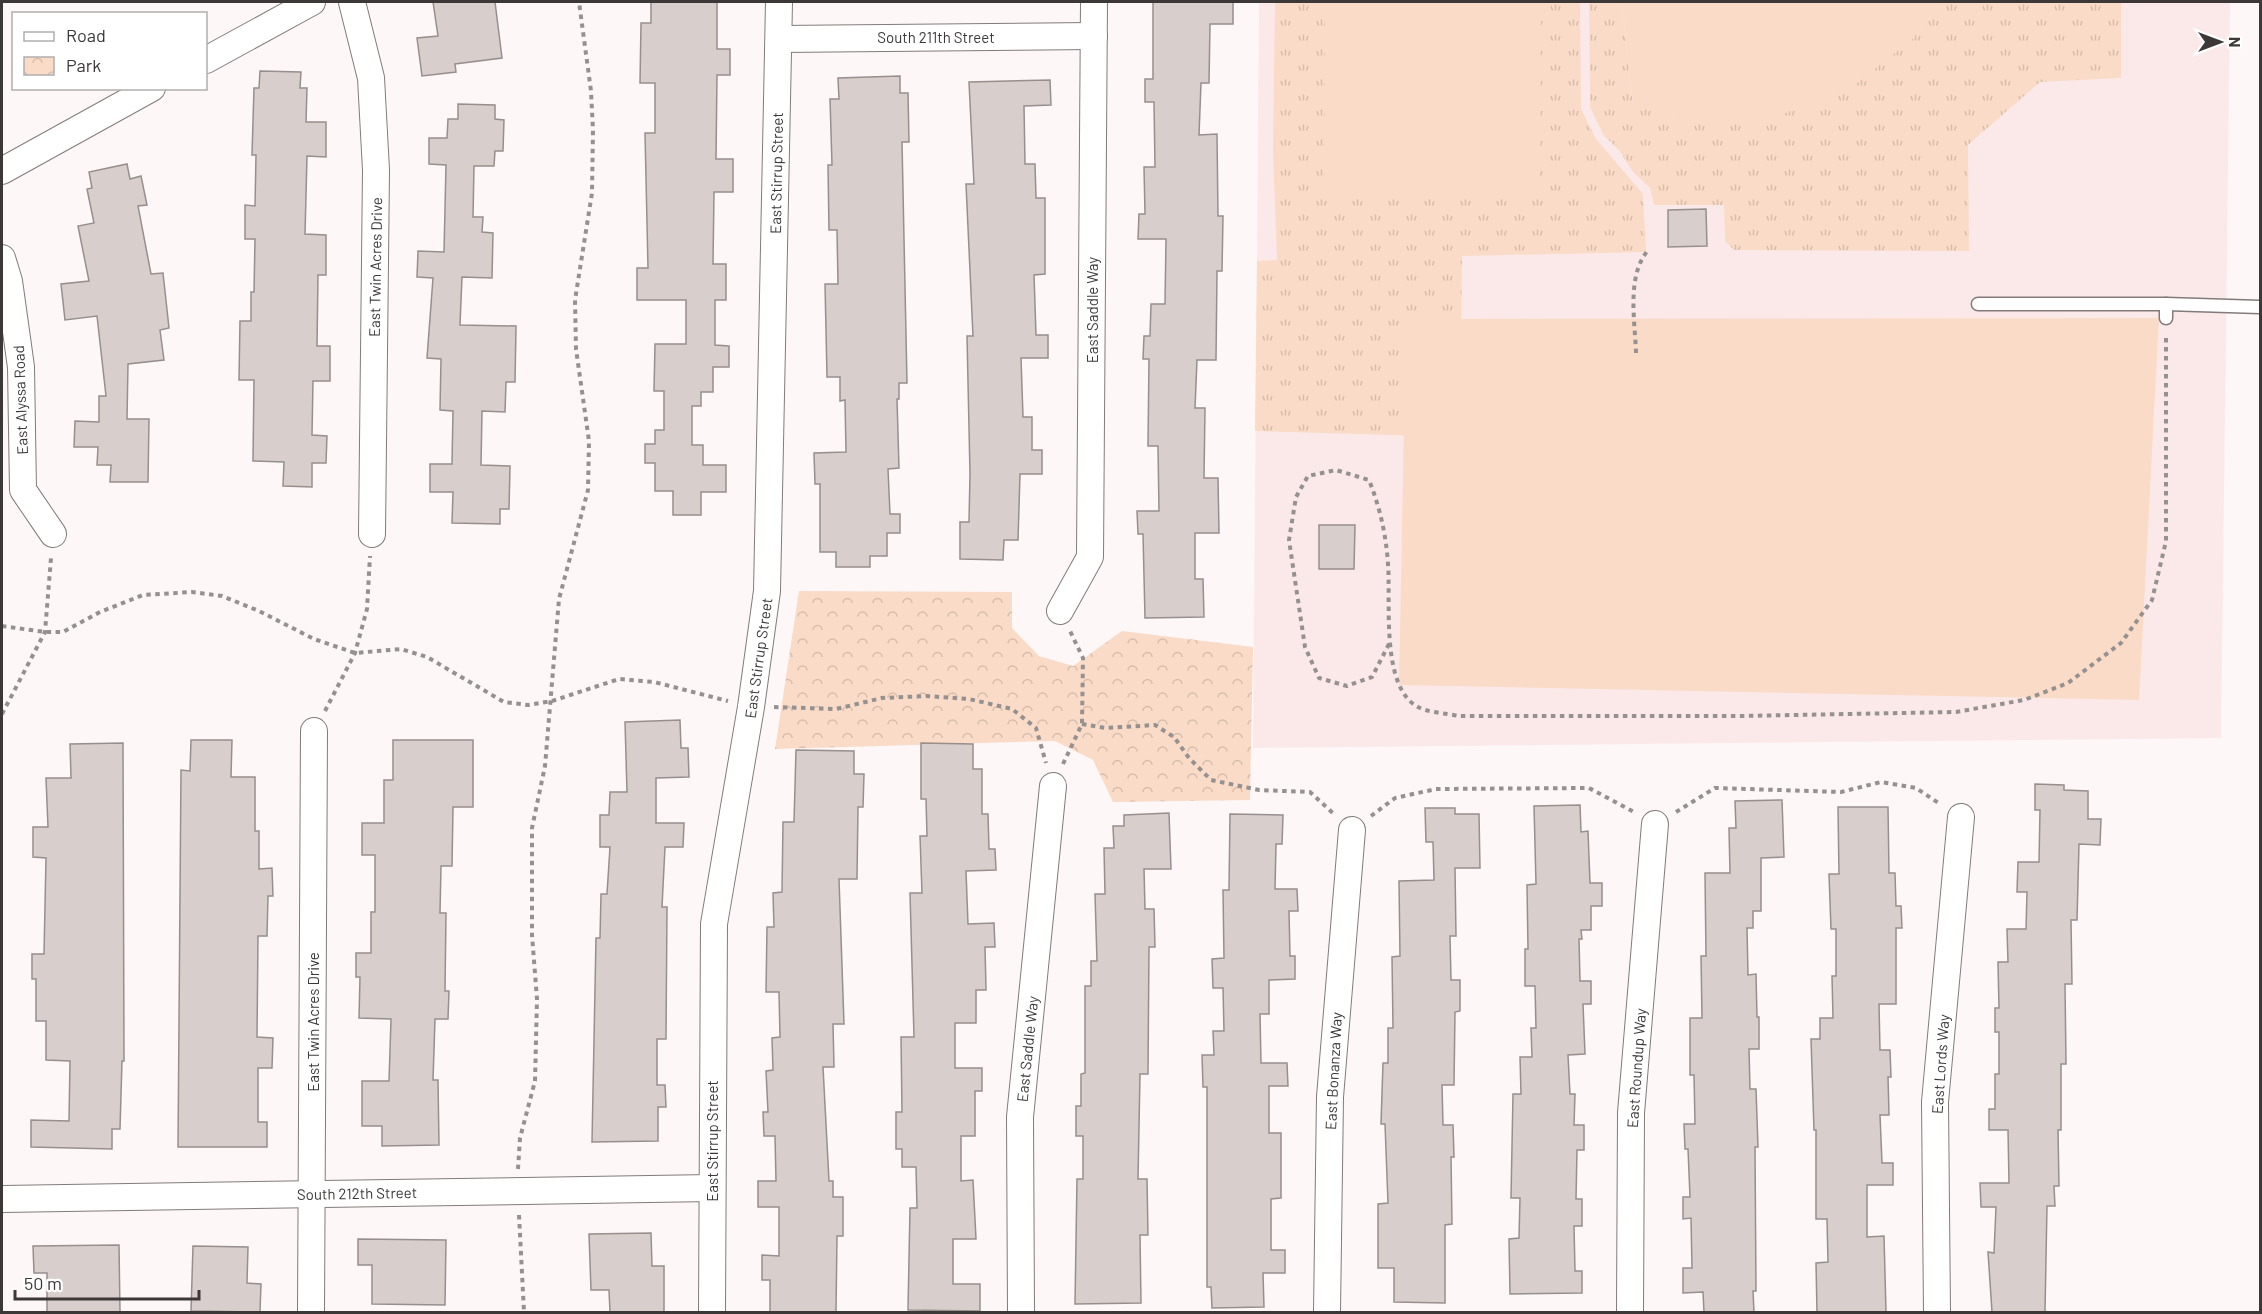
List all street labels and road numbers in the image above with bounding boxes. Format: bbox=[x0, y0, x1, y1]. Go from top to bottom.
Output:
street label: South 211th Street bbox=[877, 28, 995, 46]
street label: East Stirrup Street bbox=[766, 112, 786, 234]
street label: East Twin Acres Drive bbox=[365, 197, 385, 337]
street label: East Saddle Way bbox=[1083, 257, 1101, 363]
street label: East Alyssa Road bbox=[9, 345, 31, 455]
street label: East Stirrup Street bbox=[741, 597, 775, 719]
street label: East Twin Acres Drive bbox=[304, 952, 322, 1092]
street label: East Saddle Way bbox=[1012, 995, 1042, 1103]
street label: East Roundup Way bbox=[1623, 1007, 1649, 1129]
street label: East Bonanza Way bbox=[1321, 1011, 1345, 1130]
street label: East Lords Way bbox=[1928, 1013, 1952, 1114]
street label: East Stirrup Street bbox=[703, 1080, 721, 1202]
street label: South 212th Street bbox=[297, 1183, 417, 1203]

